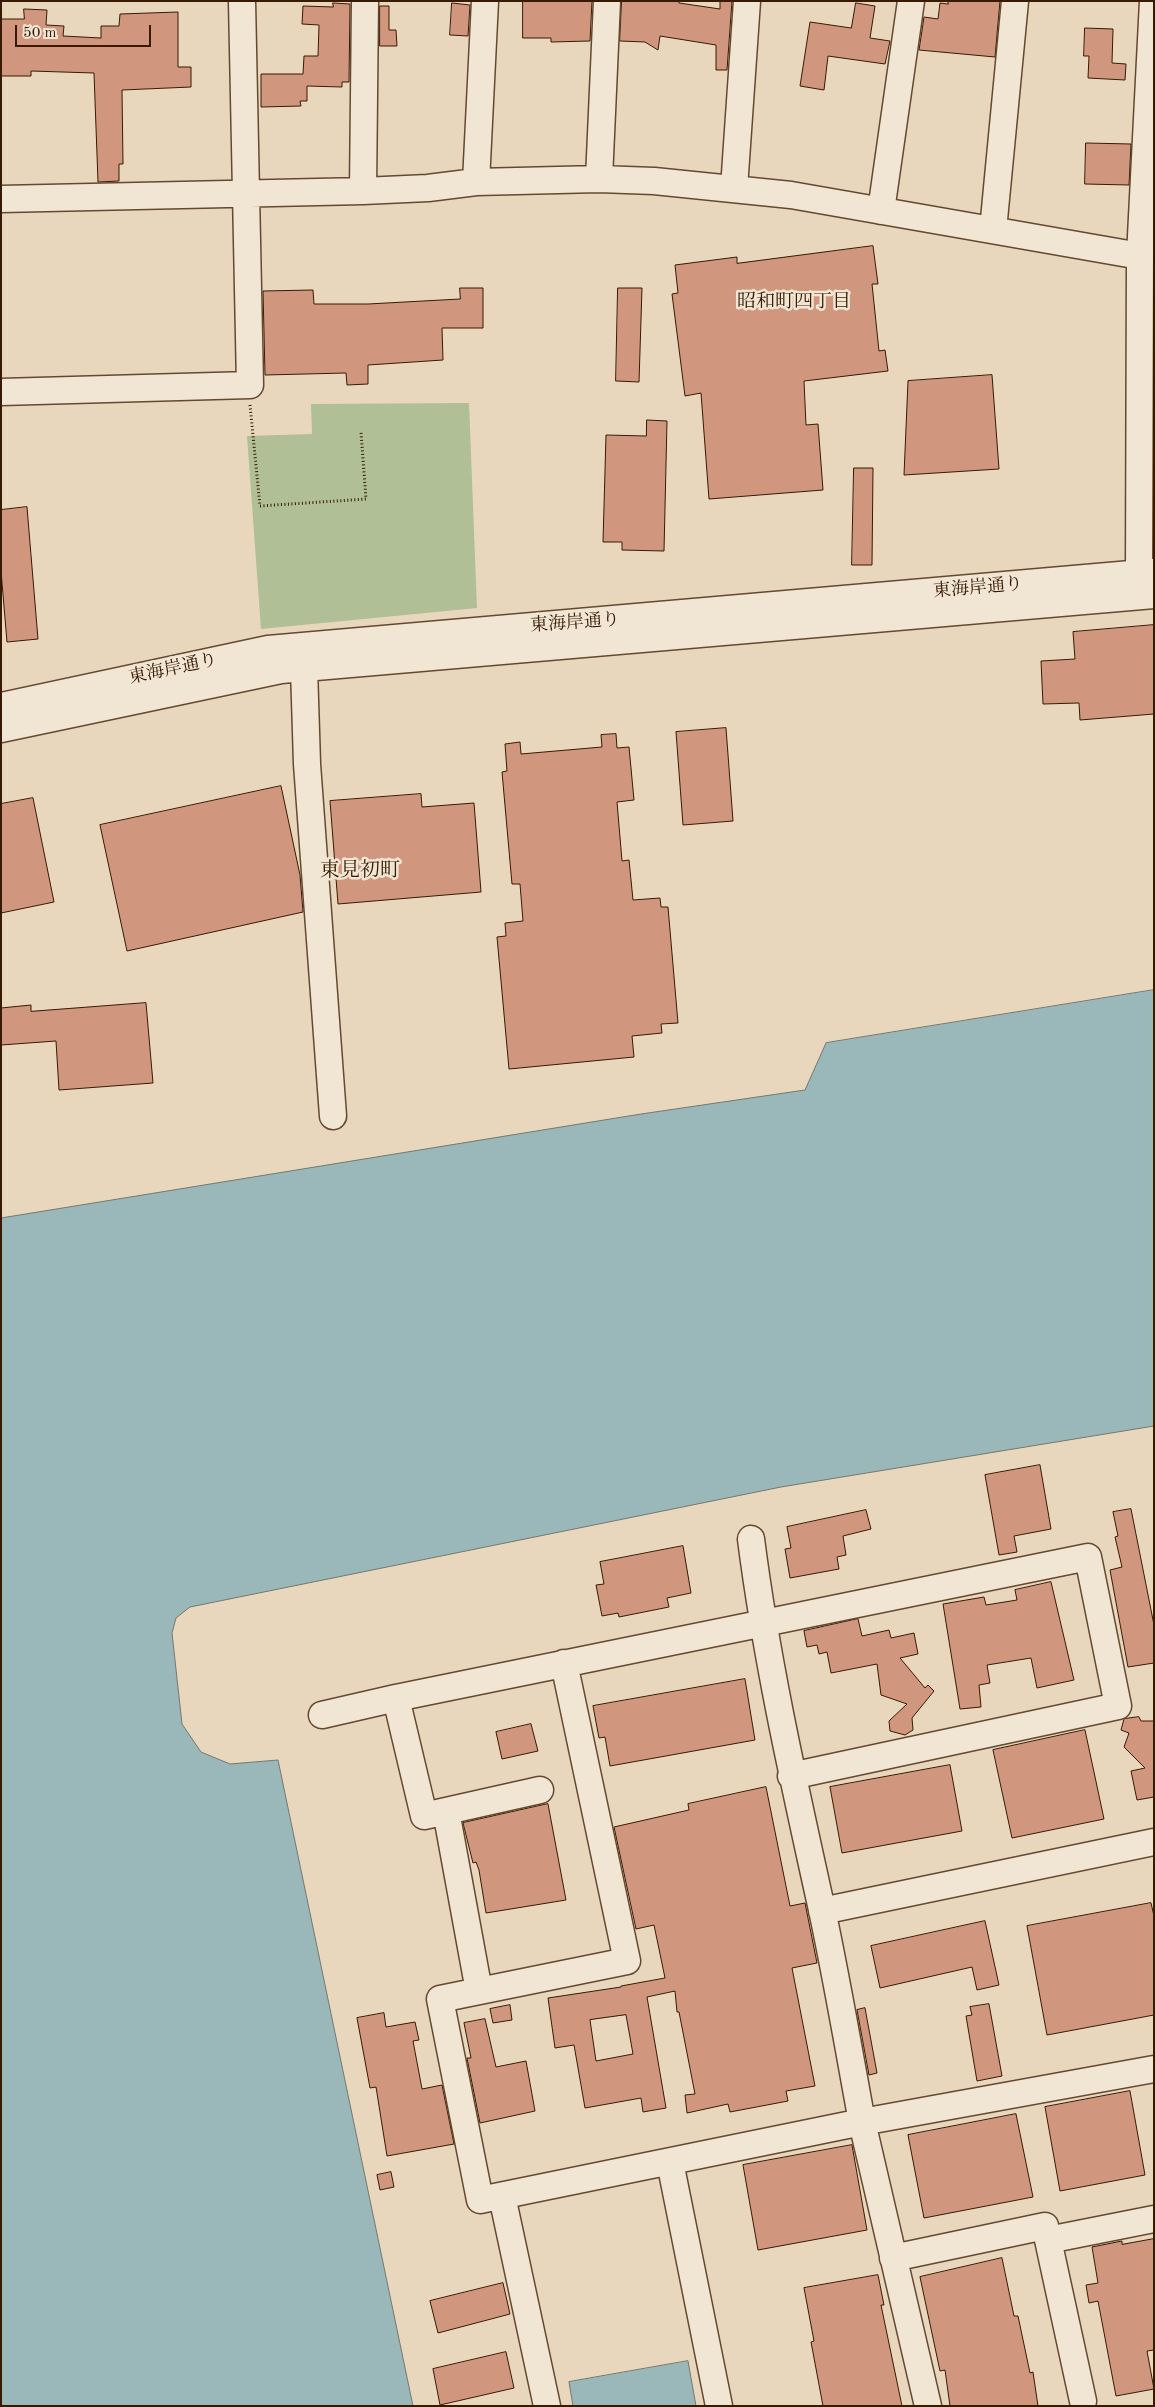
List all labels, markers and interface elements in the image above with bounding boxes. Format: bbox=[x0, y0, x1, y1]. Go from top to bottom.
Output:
scale bar bbox=[18, 15, 154, 47]
text: 50 m bbox=[23, 26, 57, 41]
district label: 昭和町四丁目 bbox=[737, 291, 851, 313]
street label: 東海岸通り bbox=[932, 573, 1024, 603]
street label: 東海岸通り bbox=[529, 609, 621, 637]
street label: 東海岸通り bbox=[127, 649, 219, 689]
district label: 東見初町 bbox=[320, 859, 400, 883]

